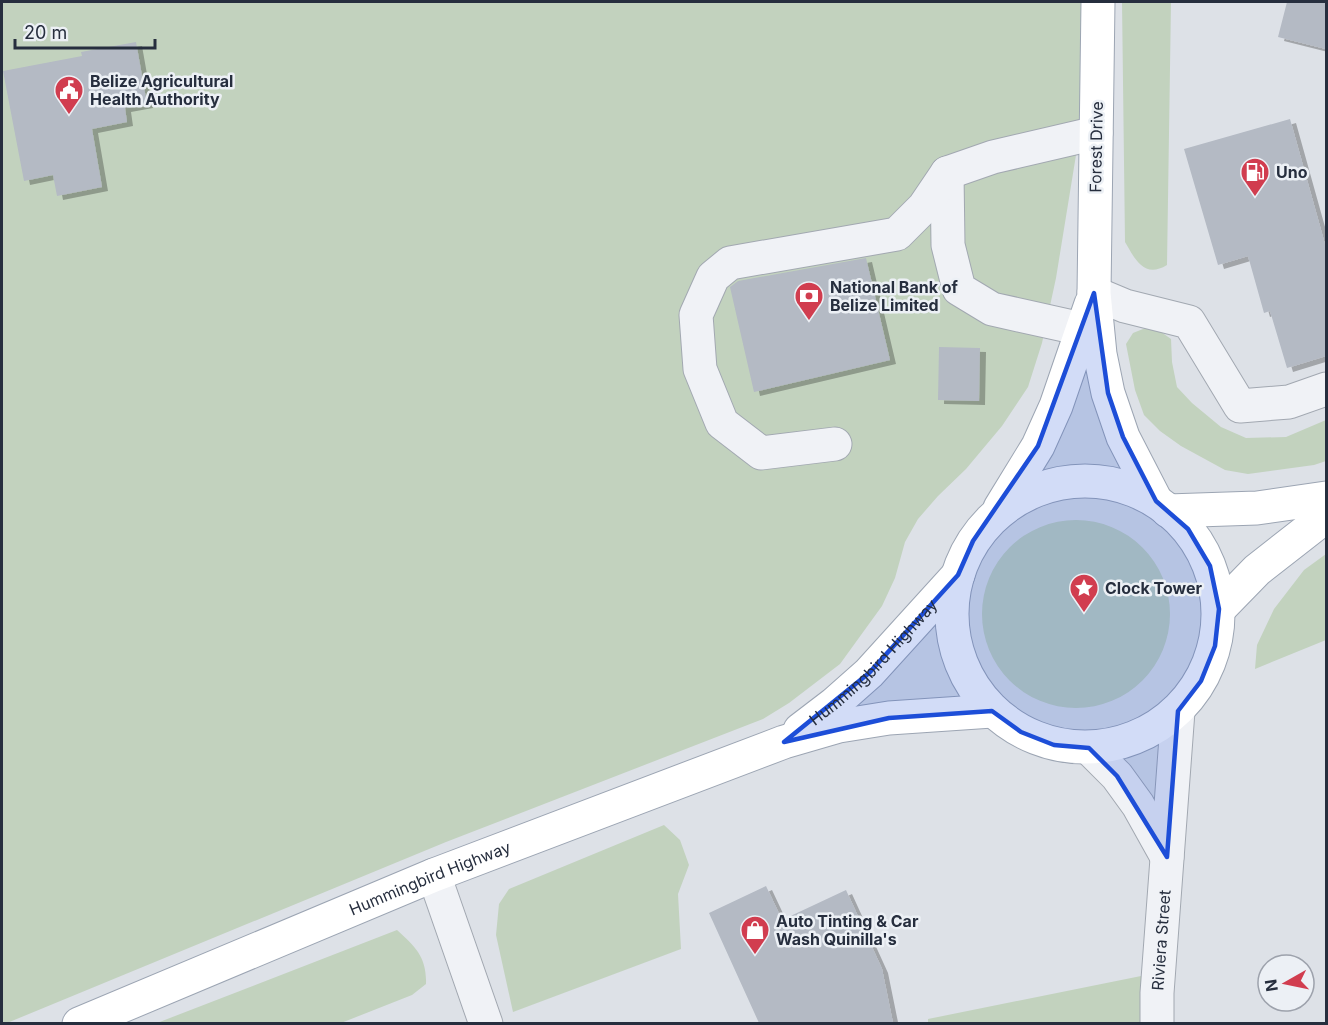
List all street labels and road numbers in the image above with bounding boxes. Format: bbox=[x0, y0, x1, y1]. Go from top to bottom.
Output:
street label: Forest Drive bbox=[1085, 101, 1107, 193]
street label: Hummingbird Highway bbox=[805, 595, 941, 729]
street label: Hummingbird Highway bbox=[346, 837, 513, 919]
street label: Riviera Street bbox=[1147, 889, 1175, 991]

